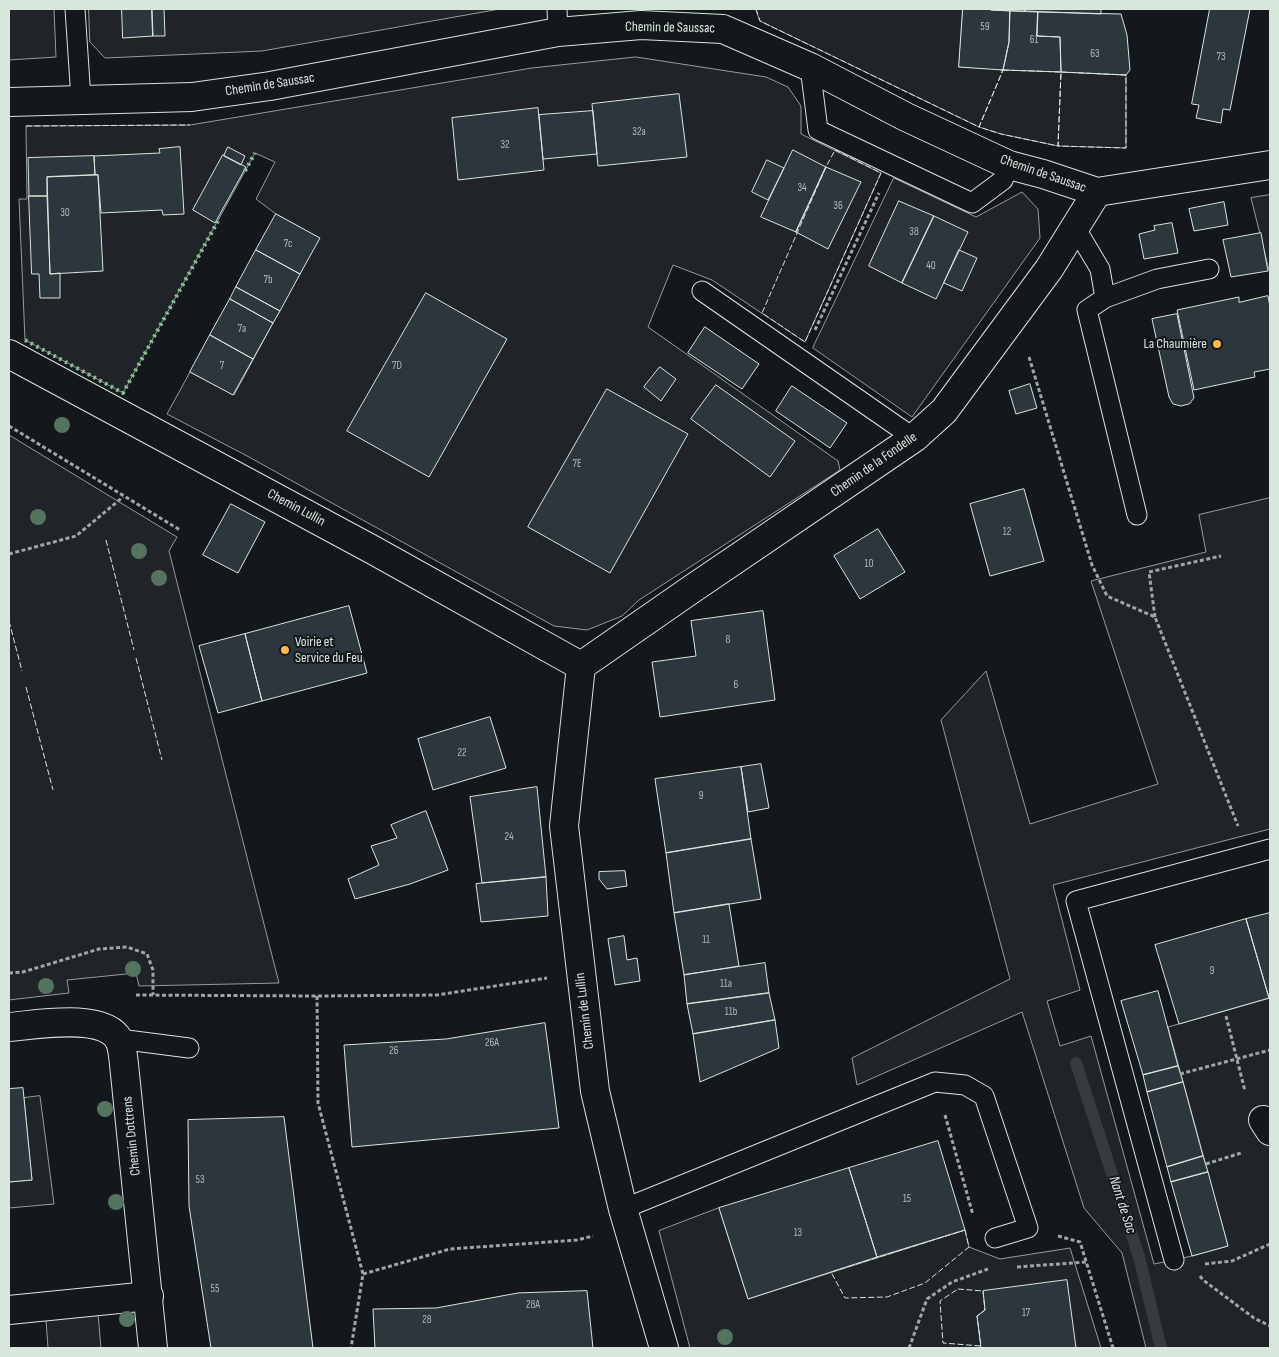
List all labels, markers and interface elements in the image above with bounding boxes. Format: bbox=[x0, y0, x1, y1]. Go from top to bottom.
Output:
street label: Chemin de Saussac bbox=[625, 19, 715, 37]
house number: 59 bbox=[980, 20, 990, 34]
house number: 61 bbox=[1030, 33, 1038, 47]
house number: 63 bbox=[1090, 47, 1100, 61]
house number: 73 bbox=[1216, 50, 1226, 64]
street label: Chemin de Saussac bbox=[224, 70, 316, 100]
house number: 32a bbox=[632, 125, 646, 139]
house number: 32 bbox=[500, 138, 510, 152]
street label: Chemin de Saussac bbox=[998, 151, 1088, 197]
house number: 34 bbox=[797, 181, 807, 195]
house number: 36 bbox=[833, 199, 843, 213]
house number: 30 bbox=[60, 206, 70, 220]
house number: 38 bbox=[909, 225, 919, 239]
house number: 7c bbox=[284, 237, 292, 251]
house number: 40 bbox=[926, 259, 936, 273]
house number: 7b bbox=[264, 273, 272, 287]
house number: 7a bbox=[238, 322, 246, 336]
place label: La Chaumière bbox=[1144, 336, 1207, 352]
marker: La Chaumière bbox=[1211, 338, 1223, 350]
house number: 7 bbox=[220, 359, 224, 373]
house number: 7D bbox=[392, 359, 402, 373]
street label: Chemin de la Fondelle bbox=[828, 429, 920, 501]
house number: 7E bbox=[572, 457, 582, 471]
street label: Chemin Lullin bbox=[264, 486, 328, 530]
house number: 12 bbox=[1003, 525, 1011, 539]
house number: 10 bbox=[865, 557, 873, 571]
house number: 8 bbox=[726, 633, 730, 647]
place label: Voirie et Service du Feu bbox=[295, 634, 363, 666]
marker: Voirie et Service du Feu bbox=[279, 644, 291, 656]
house number: 6 bbox=[734, 678, 738, 692]
house number: 22 bbox=[457, 746, 467, 760]
house number: 9 bbox=[699, 789, 703, 803]
house number: 24 bbox=[504, 830, 514, 844]
house number: 11 bbox=[702, 933, 710, 947]
house number: 9 bbox=[1210, 964, 1214, 978]
street label: Chemin de Lullin bbox=[572, 972, 598, 1050]
house number: 11a bbox=[720, 977, 732, 991]
house number: 11b bbox=[725, 1005, 737, 1019]
house number: 26A bbox=[485, 1036, 499, 1050]
house number: 26 bbox=[389, 1044, 399, 1058]
street label: Chemin Dottrens bbox=[119, 1095, 145, 1177]
house number: 53 bbox=[195, 1173, 205, 1187]
water label: Nant de Sac bbox=[1104, 1174, 1140, 1236]
house number: 15 bbox=[903, 1192, 911, 1206]
house number: 13 bbox=[794, 1226, 802, 1240]
house number: 55 bbox=[211, 1282, 219, 1296]
house number: 28A bbox=[526, 1298, 540, 1312]
house number: 17 bbox=[1022, 1306, 1030, 1320]
house number: 28 bbox=[422, 1313, 432, 1327]

